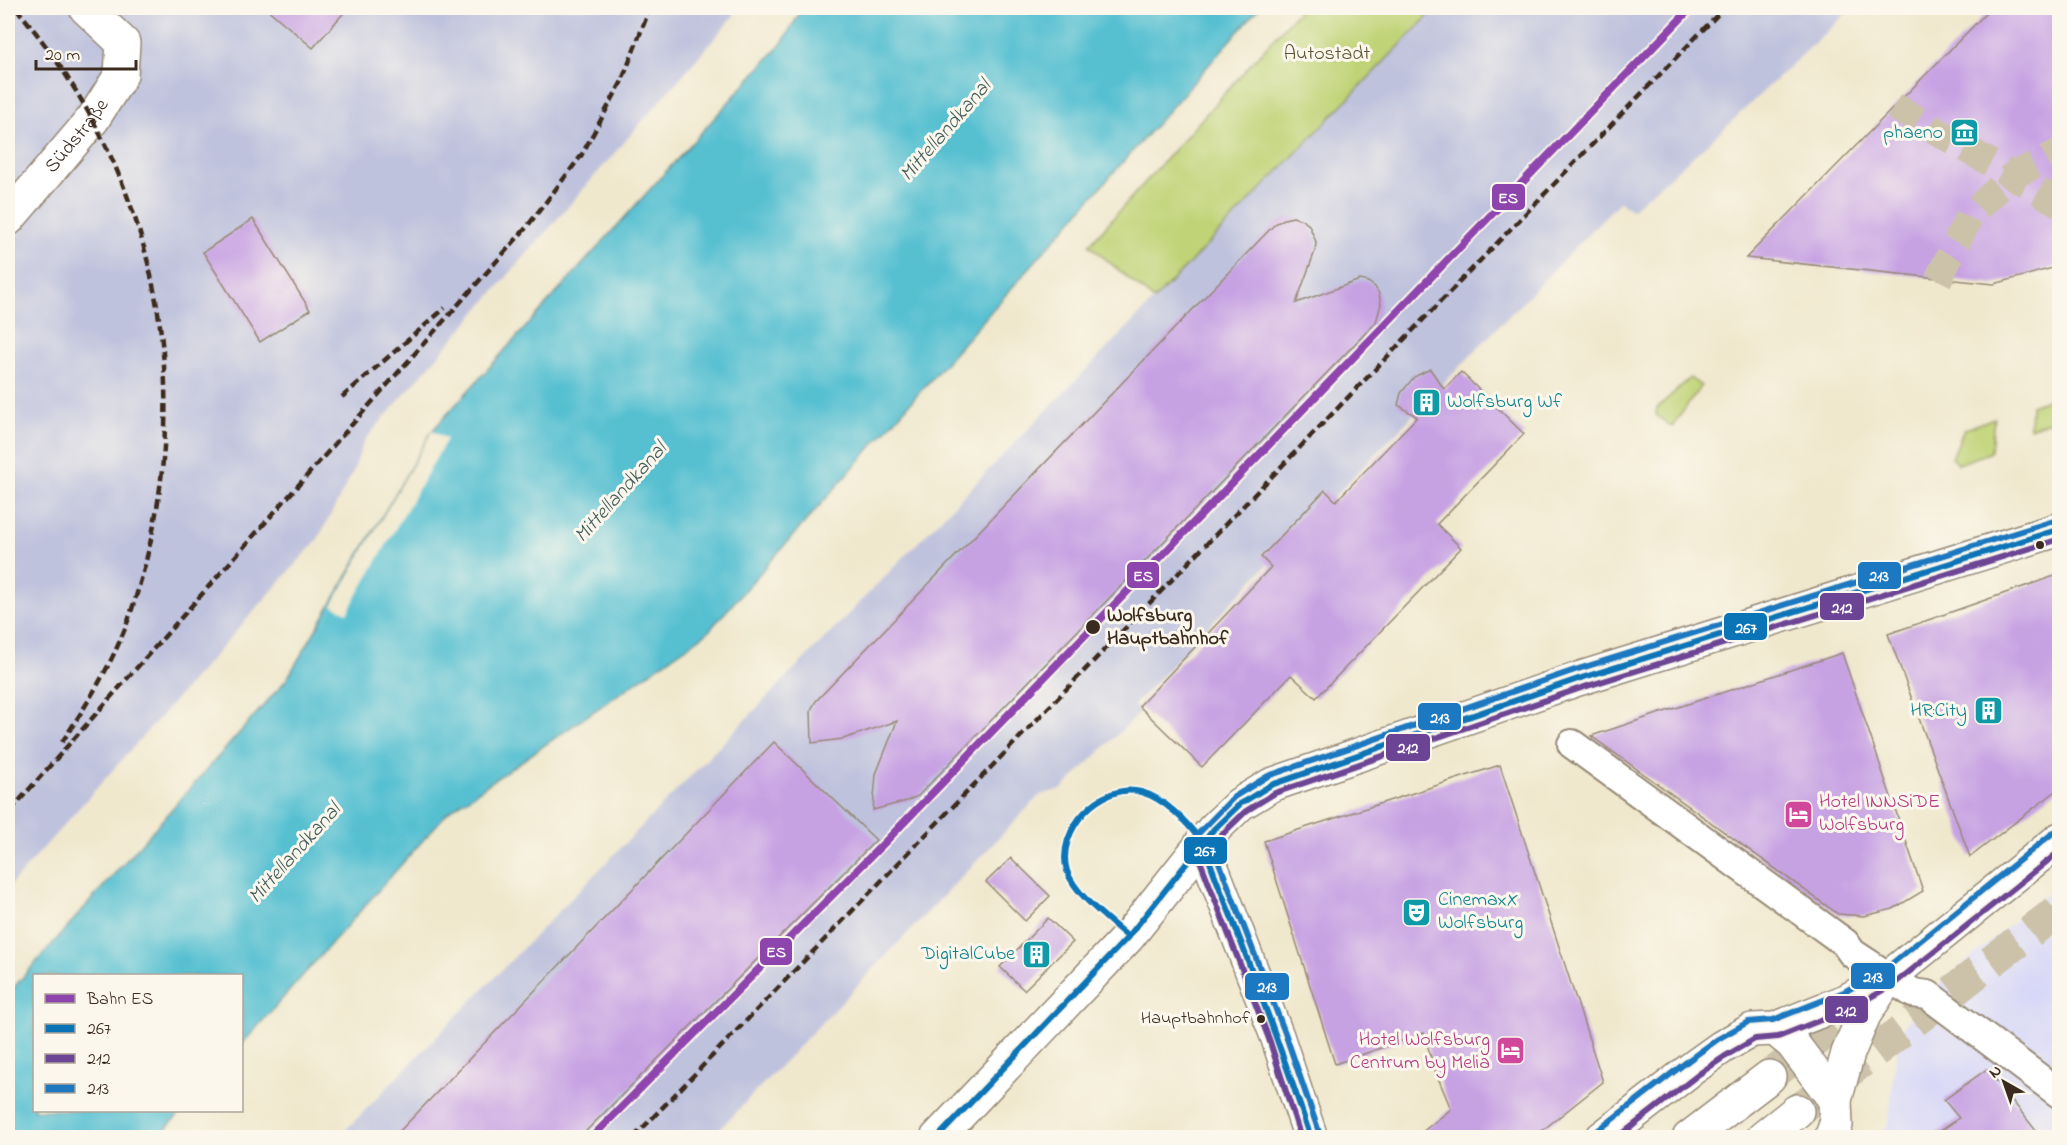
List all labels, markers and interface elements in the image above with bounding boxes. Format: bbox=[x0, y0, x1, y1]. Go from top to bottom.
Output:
scale bar bbox=[36, 33, 136, 71]
park label: Autostadt bbox=[1284, 40, 1371, 69]
text: 20 m bbox=[45, 43, 80, 69]
water label: Mittellandkanal bbox=[893, 72, 1000, 189]
street label: Südstraße bbox=[38, 93, 117, 180]
museum icon: phaeno bbox=[1948, 117, 1980, 149]
place label: phaeno bbox=[1883, 119, 1943, 148]
line badge: ES bbox=[1491, 183, 1526, 211]
text: ES bbox=[1498, 187, 1518, 211]
building icon: Wolfsburg Wf bbox=[1410, 386, 1442, 418]
place label: Wolfsburg Wf bbox=[1447, 388, 1563, 418]
water label: Mittellandkanal bbox=[568, 434, 676, 550]
unlabelled marker bbox=[2034, 539, 2046, 551]
line badge: ES bbox=[1126, 561, 1160, 589]
line badge: 213 bbox=[1857, 561, 1902, 590]
text: ES bbox=[1133, 565, 1153, 589]
text: 213 bbox=[1868, 565, 1889, 589]
line badge: 212 bbox=[1819, 592, 1865, 621]
text: 212 bbox=[1831, 597, 1853, 621]
place label: Wolfsburg Hauptbahnhof bbox=[1107, 602, 1229, 654]
line badge: 267 bbox=[1723, 612, 1768, 641]
text: 267 bbox=[1734, 617, 1757, 641]
marker: Wolfsburg Hauptbahnhof bbox=[1084, 618, 1102, 636]
building icon: HR:City bbox=[1972, 695, 2004, 727]
place label: HR:City bbox=[1910, 697, 1967, 726]
line badge: 213 bbox=[1417, 702, 1462, 731]
text: 213 bbox=[1429, 707, 1450, 731]
line badge: 212 bbox=[1385, 733, 1431, 762]
text: 212 bbox=[1397, 737, 1419, 761]
place label: Hotel INNSiDE Wolfsburg bbox=[1819, 788, 1940, 841]
water label: Mittellandkanal bbox=[242, 795, 350, 911]
hotel icon: Hotel INNSiDE Wolfsburg bbox=[1782, 798, 1814, 830]
line badge: 267 bbox=[1183, 836, 1228, 865]
text: 267 bbox=[1193, 840, 1216, 864]
place label: CinemaxX Wolfsburg bbox=[1438, 886, 1523, 939]
theatre icon: CinemaxX Wolfsburg bbox=[1401, 896, 1433, 928]
line badge: ES bbox=[759, 937, 793, 966]
building icon: DigitalCube bbox=[1020, 938, 1052, 970]
place label: DigitalCube bbox=[920, 940, 1015, 970]
text: ES bbox=[766, 941, 786, 965]
line badge: 213 bbox=[1850, 962, 1896, 990]
text: 213 bbox=[1862, 966, 1883, 990]
line badge: 213 bbox=[1244, 972, 1290, 1001]
legend bbox=[33, 974, 243, 1112]
text: 213 bbox=[1256, 976, 1277, 1000]
text: Bahn ES bbox=[86, 987, 153, 1013]
line badge: 212 bbox=[1824, 995, 1869, 1024]
text: 212 bbox=[1835, 1000, 1857, 1024]
place label: Hauptbahnhof bbox=[1141, 1006, 1251, 1032]
marker: Hauptbahnhof bbox=[1255, 1013, 1267, 1025]
text: 267 bbox=[87, 1017, 112, 1043]
place label: Hotel Wolfsburg Centrum by Melia bbox=[1350, 1026, 1490, 1078]
hotel icon: Hotel Wolfsburg Centrum by Melia bbox=[1495, 1035, 1527, 1067]
text: 212 bbox=[87, 1047, 111, 1073]
north arrow bbox=[1974, 1052, 2034, 1112]
text: N bbox=[1984, 1059, 2008, 1085]
text: 213 bbox=[87, 1077, 109, 1103]

